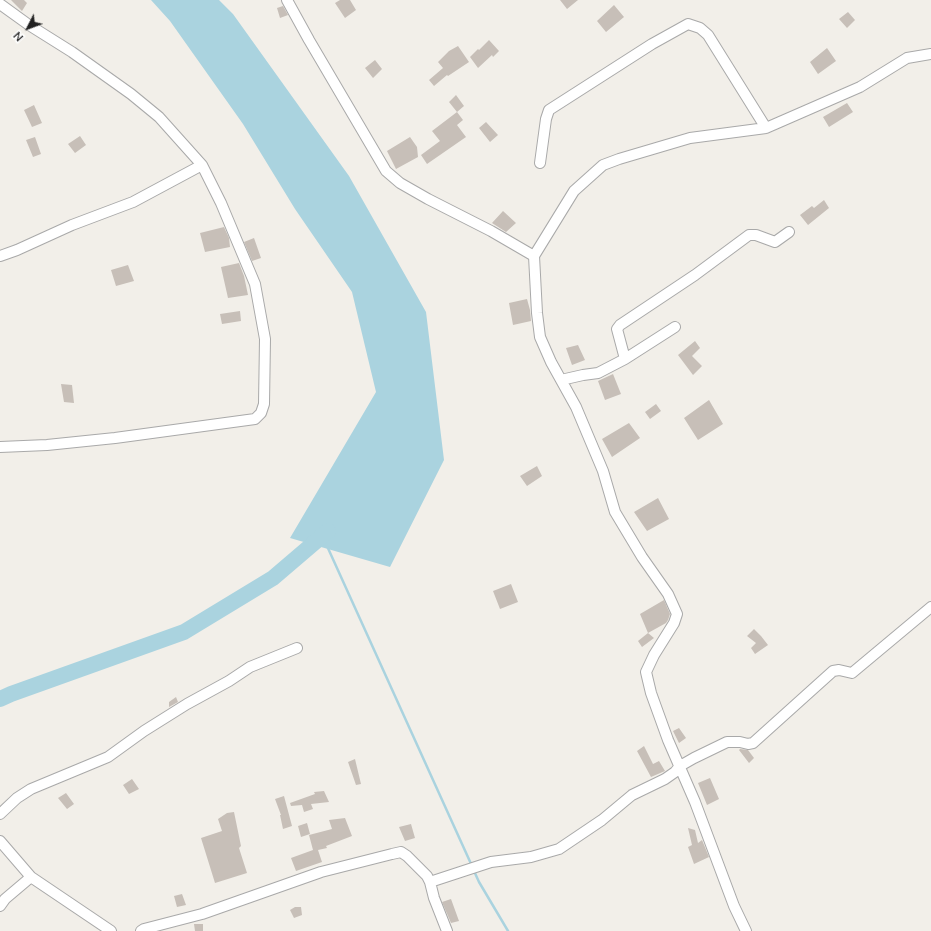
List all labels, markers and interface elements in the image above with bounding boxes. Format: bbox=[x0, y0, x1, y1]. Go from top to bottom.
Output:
north arrow bbox=[8, 8, 48, 48]
text: N bbox=[10, 28, 27, 44]

